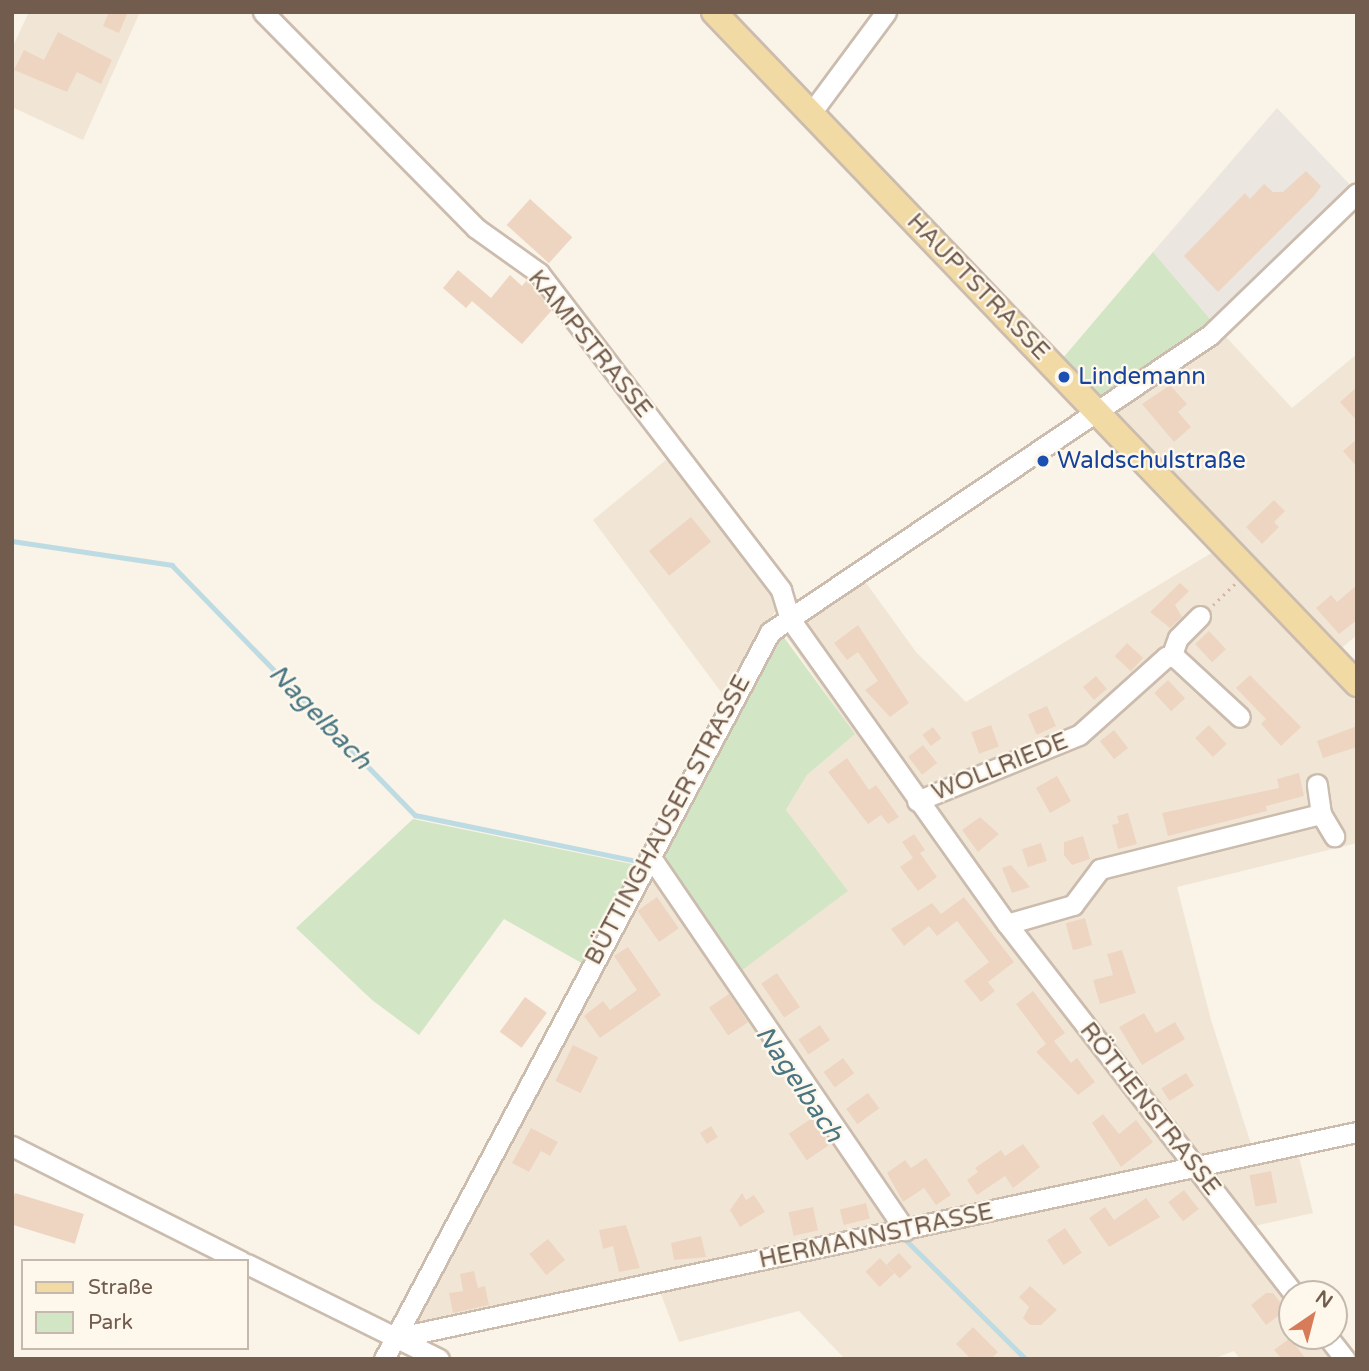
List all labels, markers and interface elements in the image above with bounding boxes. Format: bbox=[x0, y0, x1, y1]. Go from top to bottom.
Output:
street label: HAUPTSTRASSE bbox=[901, 208, 1055, 366]
street label: KAMPSTRASSE bbox=[522, 265, 658, 423]
place label: Lindemann bbox=[1078, 363, 1206, 391]
marker: Lindemann bbox=[1056, 369, 1072, 385]
place label: Waldschulstraße bbox=[1057, 447, 1246, 475]
marker: Waldschulstraße bbox=[1035, 453, 1051, 469]
water label: Nagelbach bbox=[262, 658, 378, 776]
street label: BÜTTINGHAUSER STRASSE bbox=[579, 670, 757, 970]
street label: WOLLRIEDE bbox=[928, 727, 1072, 807]
street label: RÖTHENSTRASSE bbox=[1074, 1017, 1226, 1201]
water label: Nagelbach bbox=[749, 1020, 849, 1148]
street label: HERMANNSTRASSE bbox=[756, 1197, 996, 1275]
legend bbox=[21, 1259, 248, 1350]
text: Straße bbox=[88, 1275, 153, 1300]
north arrow bbox=[1278, 1280, 1348, 1350]
text: N bbox=[1311, 1286, 1336, 1313]
text: Park bbox=[88, 1310, 133, 1335]

